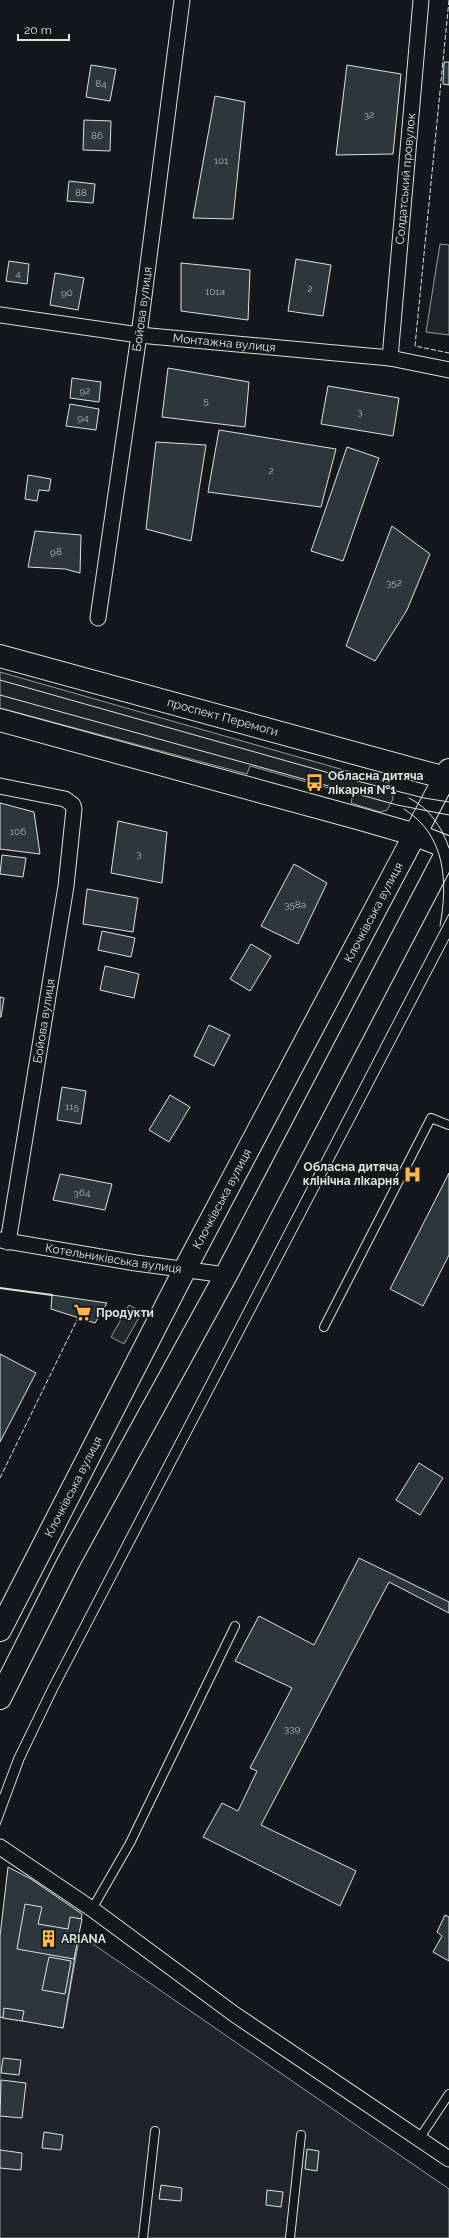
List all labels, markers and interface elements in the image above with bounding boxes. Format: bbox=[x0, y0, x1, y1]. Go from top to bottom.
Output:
scale bar bbox=[18, 16, 69, 42]
text: 20 m bbox=[24, 23, 52, 37]
house number: 84 bbox=[95, 78, 107, 89]
house number: 32 bbox=[364, 109, 374, 120]
street label: Солдатський провулок bbox=[393, 112, 418, 245]
house number: 86 bbox=[91, 130, 103, 141]
house number: 101 bbox=[214, 155, 229, 166]
house number: 88 bbox=[75, 187, 87, 198]
street label: Бойова вулиця bbox=[130, 266, 155, 352]
house number: 4 bbox=[15, 268, 21, 279]
house number: 2 bbox=[307, 283, 313, 294]
house number: 101а bbox=[205, 286, 225, 297]
house number: 90 bbox=[61, 287, 73, 298]
street label: Монтажна вулиця bbox=[172, 331, 276, 354]
house number: 92 bbox=[79, 385, 91, 396]
house number: 5 bbox=[203, 395, 209, 406]
house number: 3 bbox=[357, 406, 363, 417]
house number: 94 bbox=[77, 412, 89, 423]
house number: 2 bbox=[268, 465, 274, 476]
house number: 98 bbox=[50, 546, 62, 557]
house number: 352 bbox=[386, 577, 402, 588]
street label: проспект Перемоги bbox=[166, 695, 280, 739]
place label: Обласна дитяча лікарня №1 bbox=[328, 769, 424, 797]
bus stop icon: Обласна дитяча лікарня №1 bbox=[305, 773, 325, 793]
house number: 106 bbox=[10, 826, 26, 837]
house number: 3 bbox=[136, 848, 142, 859]
street label: Клочківська вулиця bbox=[341, 860, 406, 965]
house number: 358а bbox=[284, 899, 306, 910]
street label: Бойова вулиця bbox=[30, 978, 58, 1064]
house number: 115 bbox=[65, 1101, 80, 1112]
street label: Клочківська вулиця bbox=[190, 1146, 254, 1251]
place label: Обласна дитяча клінічна лікарня bbox=[303, 1160, 399, 1188]
hospital icon: Обласна дитяча клінічна лікарня bbox=[402, 1164, 422, 1184]
house number: 364 bbox=[74, 1187, 91, 1198]
street label: Котельниківська вулиця bbox=[44, 1241, 182, 1276]
supermarket icon: Продукти bbox=[73, 1303, 93, 1323]
place label: Продукти bbox=[96, 1306, 154, 1320]
street label: Клочківська вулиця bbox=[42, 1434, 105, 1539]
house number: 339 bbox=[284, 1723, 300, 1734]
building icon: ARIANA bbox=[38, 1929, 58, 1949]
place label: ARIANA bbox=[61, 1932, 107, 1946]

